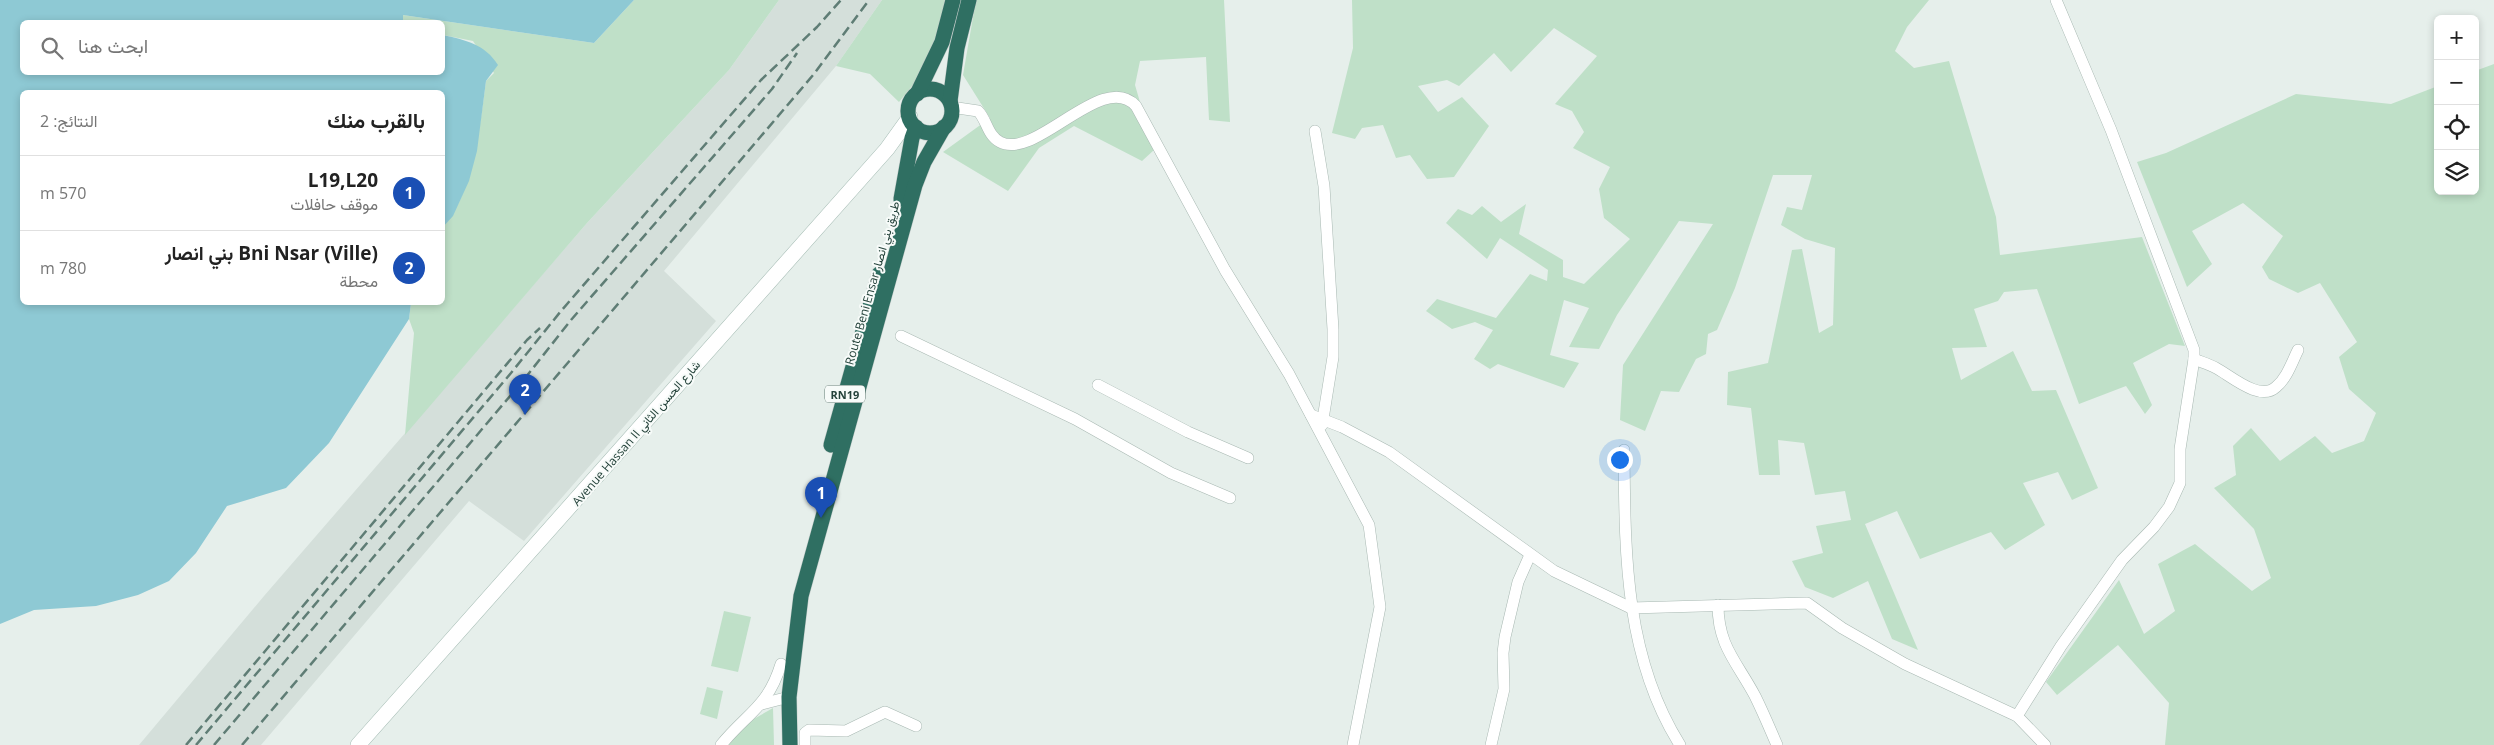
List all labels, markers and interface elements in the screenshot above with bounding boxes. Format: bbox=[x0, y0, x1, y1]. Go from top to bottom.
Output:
map controls bbox=[2434, 15, 2479, 195]
button: + bbox=[2434, 15, 2479, 60]
search box bbox=[20, 20, 445, 75]
text: ابحث هنا bbox=[78, 33, 148, 59]
icon: search bbox=[38, 34, 66, 62]
button: − bbox=[2434, 60, 2479, 105]
button: locate bbox=[2434, 105, 2479, 150]
text: بالقرب منك bbox=[327, 106, 425, 134]
text: النتائج: 2 bbox=[40, 110, 97, 132]
button: layers bbox=[2434, 150, 2479, 195]
text: L19,L20 bbox=[308, 167, 378, 193]
text: 570 m bbox=[40, 182, 86, 204]
text: 1 bbox=[404, 182, 414, 204]
text: موقف حافلات bbox=[290, 193, 378, 215]
street label: Route Beni Ensar طريق بني انصار bbox=[840, 199, 905, 367]
text: Bni Nsar (Ville) بني انصار bbox=[165, 240, 378, 266]
text: 780 m bbox=[40, 257, 86, 279]
text: 2 bbox=[404, 257, 414, 279]
text: محطة bbox=[339, 270, 378, 292]
street label: Avenue Hassan II شارع الحسن الثاني bbox=[568, 357, 705, 511]
pin: 2 bbox=[509, 374, 541, 415]
road number: RN19 bbox=[825, 386, 865, 402]
your location bbox=[1607, 447, 1633, 473]
pin: 1 bbox=[805, 477, 837, 518]

